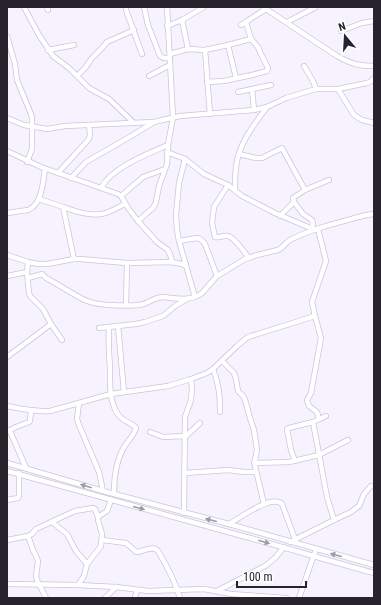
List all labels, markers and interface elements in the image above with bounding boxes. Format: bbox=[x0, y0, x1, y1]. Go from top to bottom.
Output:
north arrow bbox=[325, 16, 365, 56]
text: N bbox=[337, 20, 348, 34]
one-way arrow bbox=[80, 483, 92, 489]
one-way arrow bbox=[133, 505, 145, 511]
one-way arrow bbox=[205, 516, 217, 522]
one-way arrow bbox=[259, 539, 271, 545]
one-way arrow bbox=[330, 552, 342, 558]
scale bar bbox=[237, 563, 306, 589]
text: 100 m bbox=[243, 570, 273, 584]

